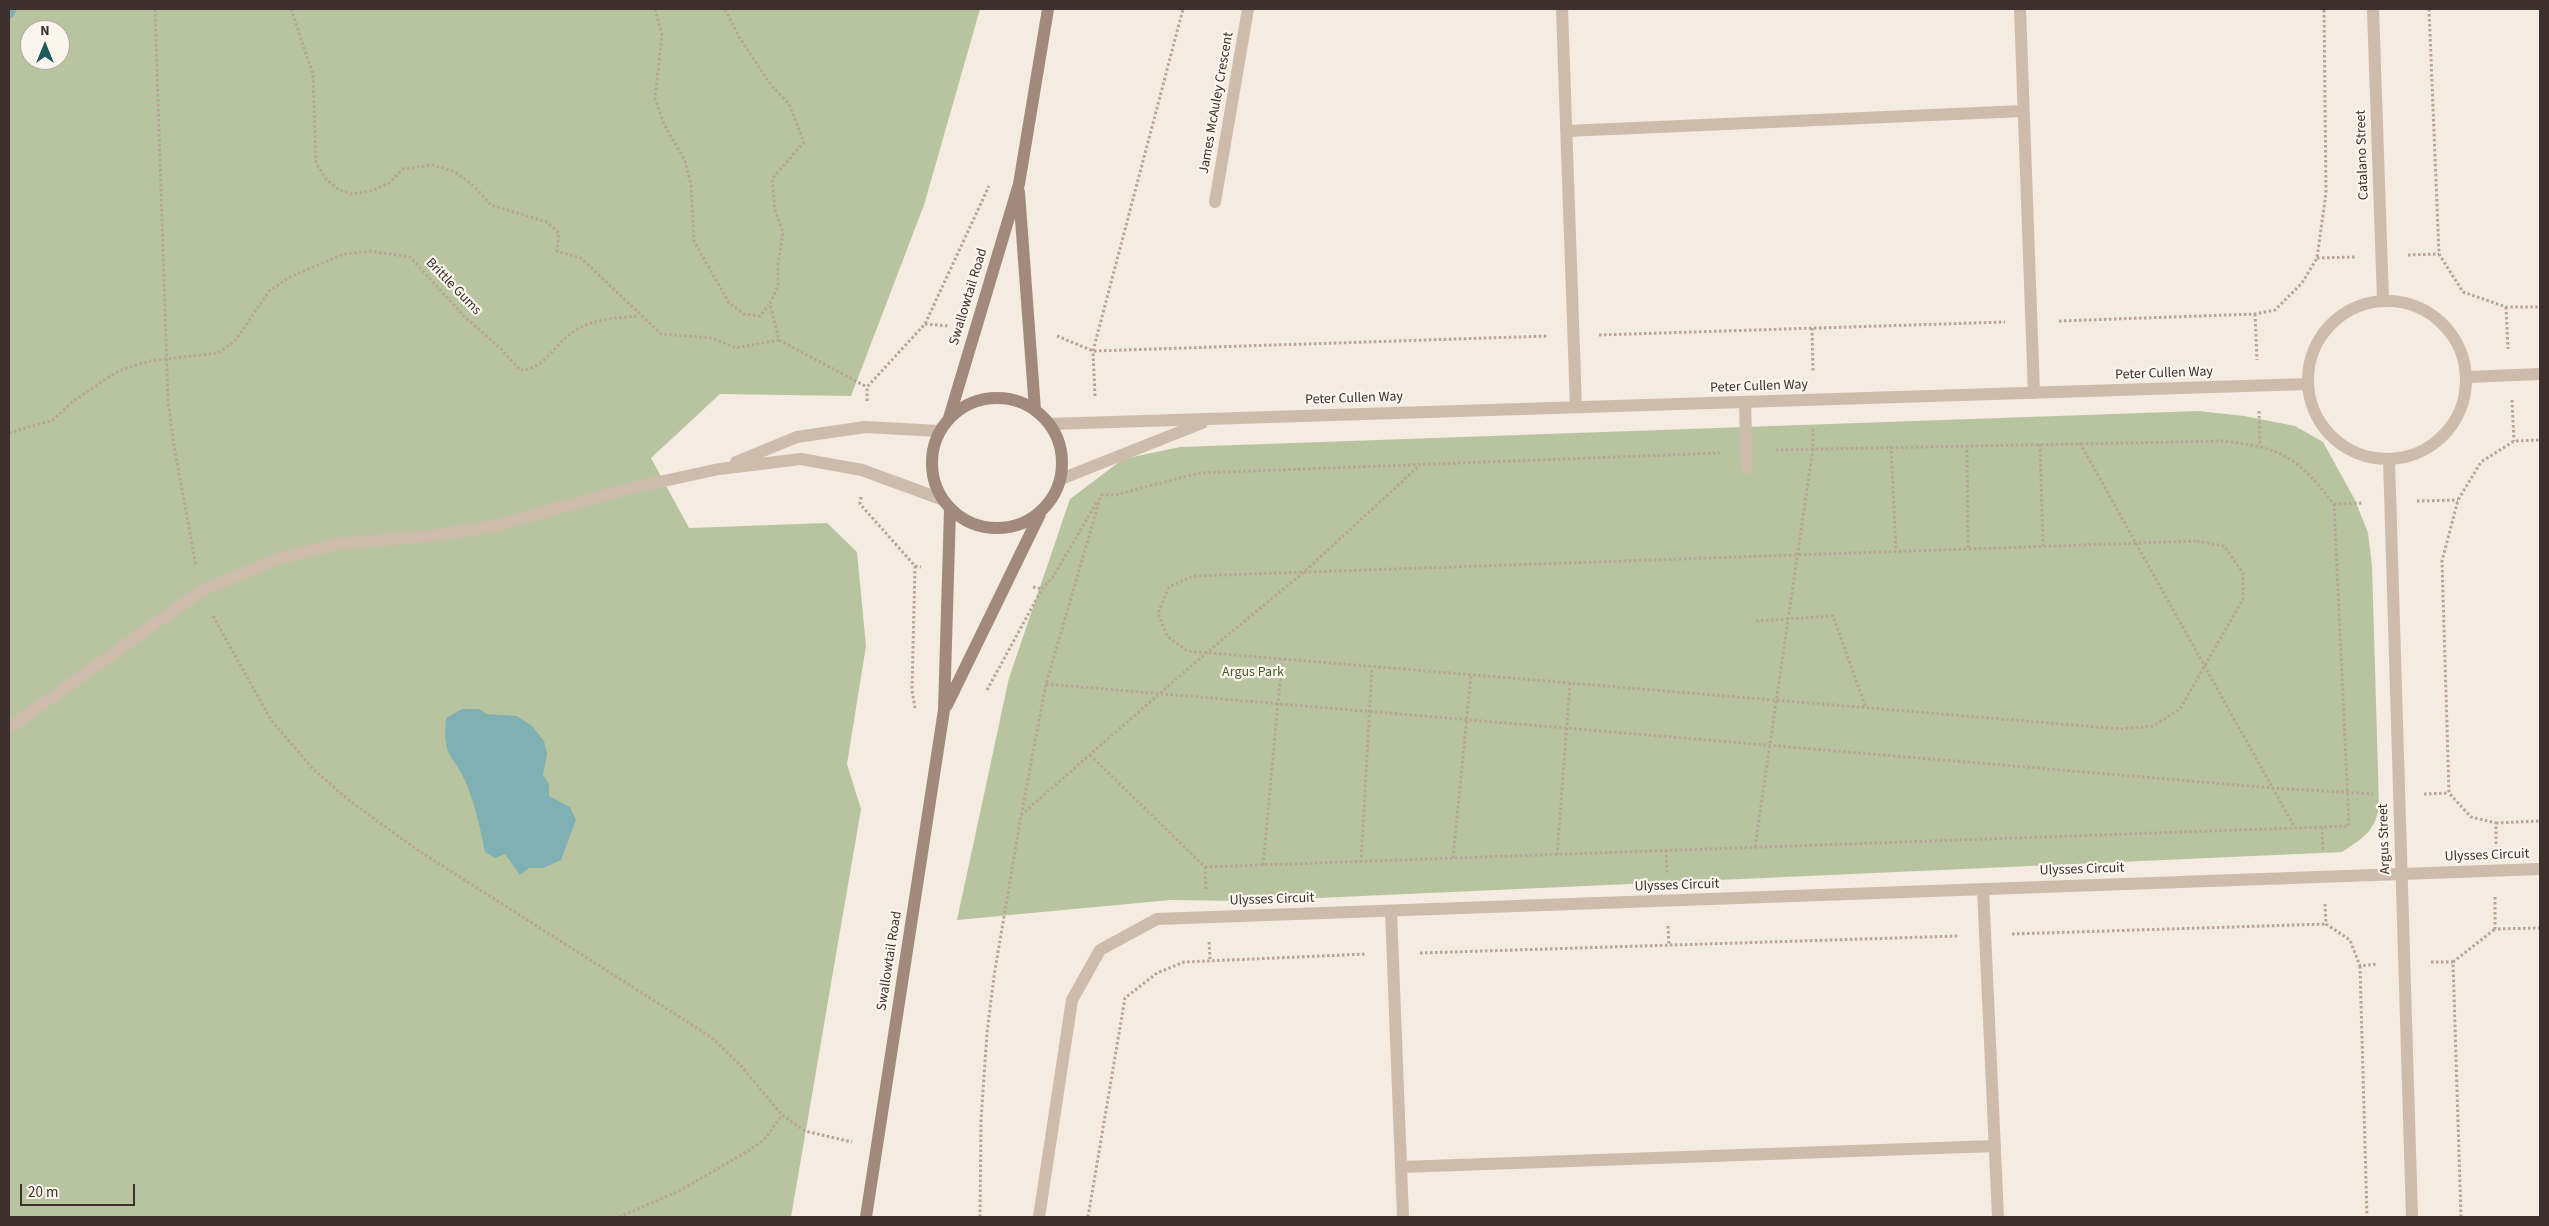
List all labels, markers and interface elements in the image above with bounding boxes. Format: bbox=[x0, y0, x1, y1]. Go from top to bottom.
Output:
north arrow bbox=[20, 20, 70, 70]
text: N bbox=[40, 21, 50, 41]
street label: James McAuley Crescent bbox=[1196, 31, 1238, 175]
street label: Catalano Street bbox=[2353, 110, 2373, 200]
street label: Swallowtail Road bbox=[946, 246, 992, 348]
street label: Brittle Gums bbox=[422, 255, 484, 319]
street label: Peter Cullen Way bbox=[2115, 364, 2213, 384]
street label: Peter Cullen Way bbox=[1710, 377, 1808, 397]
street label: Peter Cullen Way bbox=[1305, 389, 1403, 409]
park label: Argus Park bbox=[1222, 665, 1284, 681]
street label: Argus Street bbox=[2375, 803, 2395, 875]
street label: Ulysses Circuit bbox=[2444, 846, 2530, 866]
street label: Ulysses Circuit bbox=[2039, 860, 2125, 880]
street label: Ulysses Circuit bbox=[1634, 876, 1720, 896]
street label: Ulysses Circuit bbox=[1229, 890, 1315, 910]
street label: Swallowtail Road bbox=[874, 910, 906, 1012]
scale bar bbox=[22, 1174, 138, 1206]
text: 20 m bbox=[28, 1182, 58, 1203]

